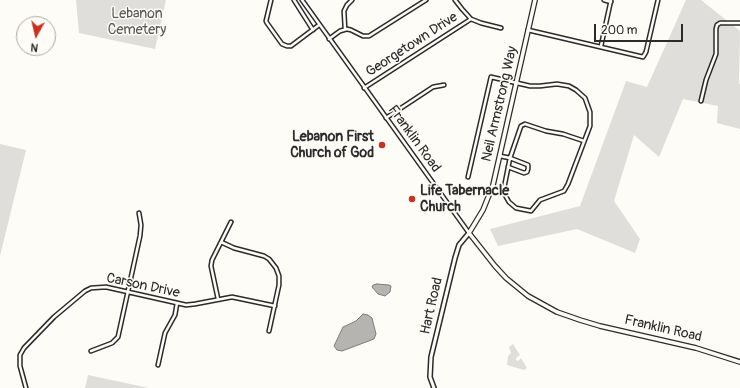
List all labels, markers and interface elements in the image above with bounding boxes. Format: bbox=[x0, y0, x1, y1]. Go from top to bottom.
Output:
park label: Lebanon Cemetery bbox=[108, 6, 166, 38]
street label: Georgetown Drive bbox=[363, 9, 461, 81]
north arrow bbox=[16, 16, 56, 56]
scale bar bbox=[596, 16, 685, 42]
text: 200 m bbox=[601, 23, 637, 38]
text: N bbox=[30, 40, 39, 54]
street label: Neil Armstrong Way bbox=[479, 45, 521, 163]
street label: Franklin Road bbox=[384, 102, 444, 176]
place label: Lebanon First Church of God bbox=[290, 129, 374, 162]
marker: Lebanon First Church of God bbox=[377, 140, 387, 150]
place label: Life Tabernacle Church bbox=[420, 183, 509, 216]
marker: Life Tabernacle Church bbox=[407, 194, 417, 204]
street label: Carson Drive bbox=[105, 270, 181, 302]
street label: Hart Road bbox=[417, 276, 447, 336]
street label: Franklin Road bbox=[623, 312, 703, 346]

